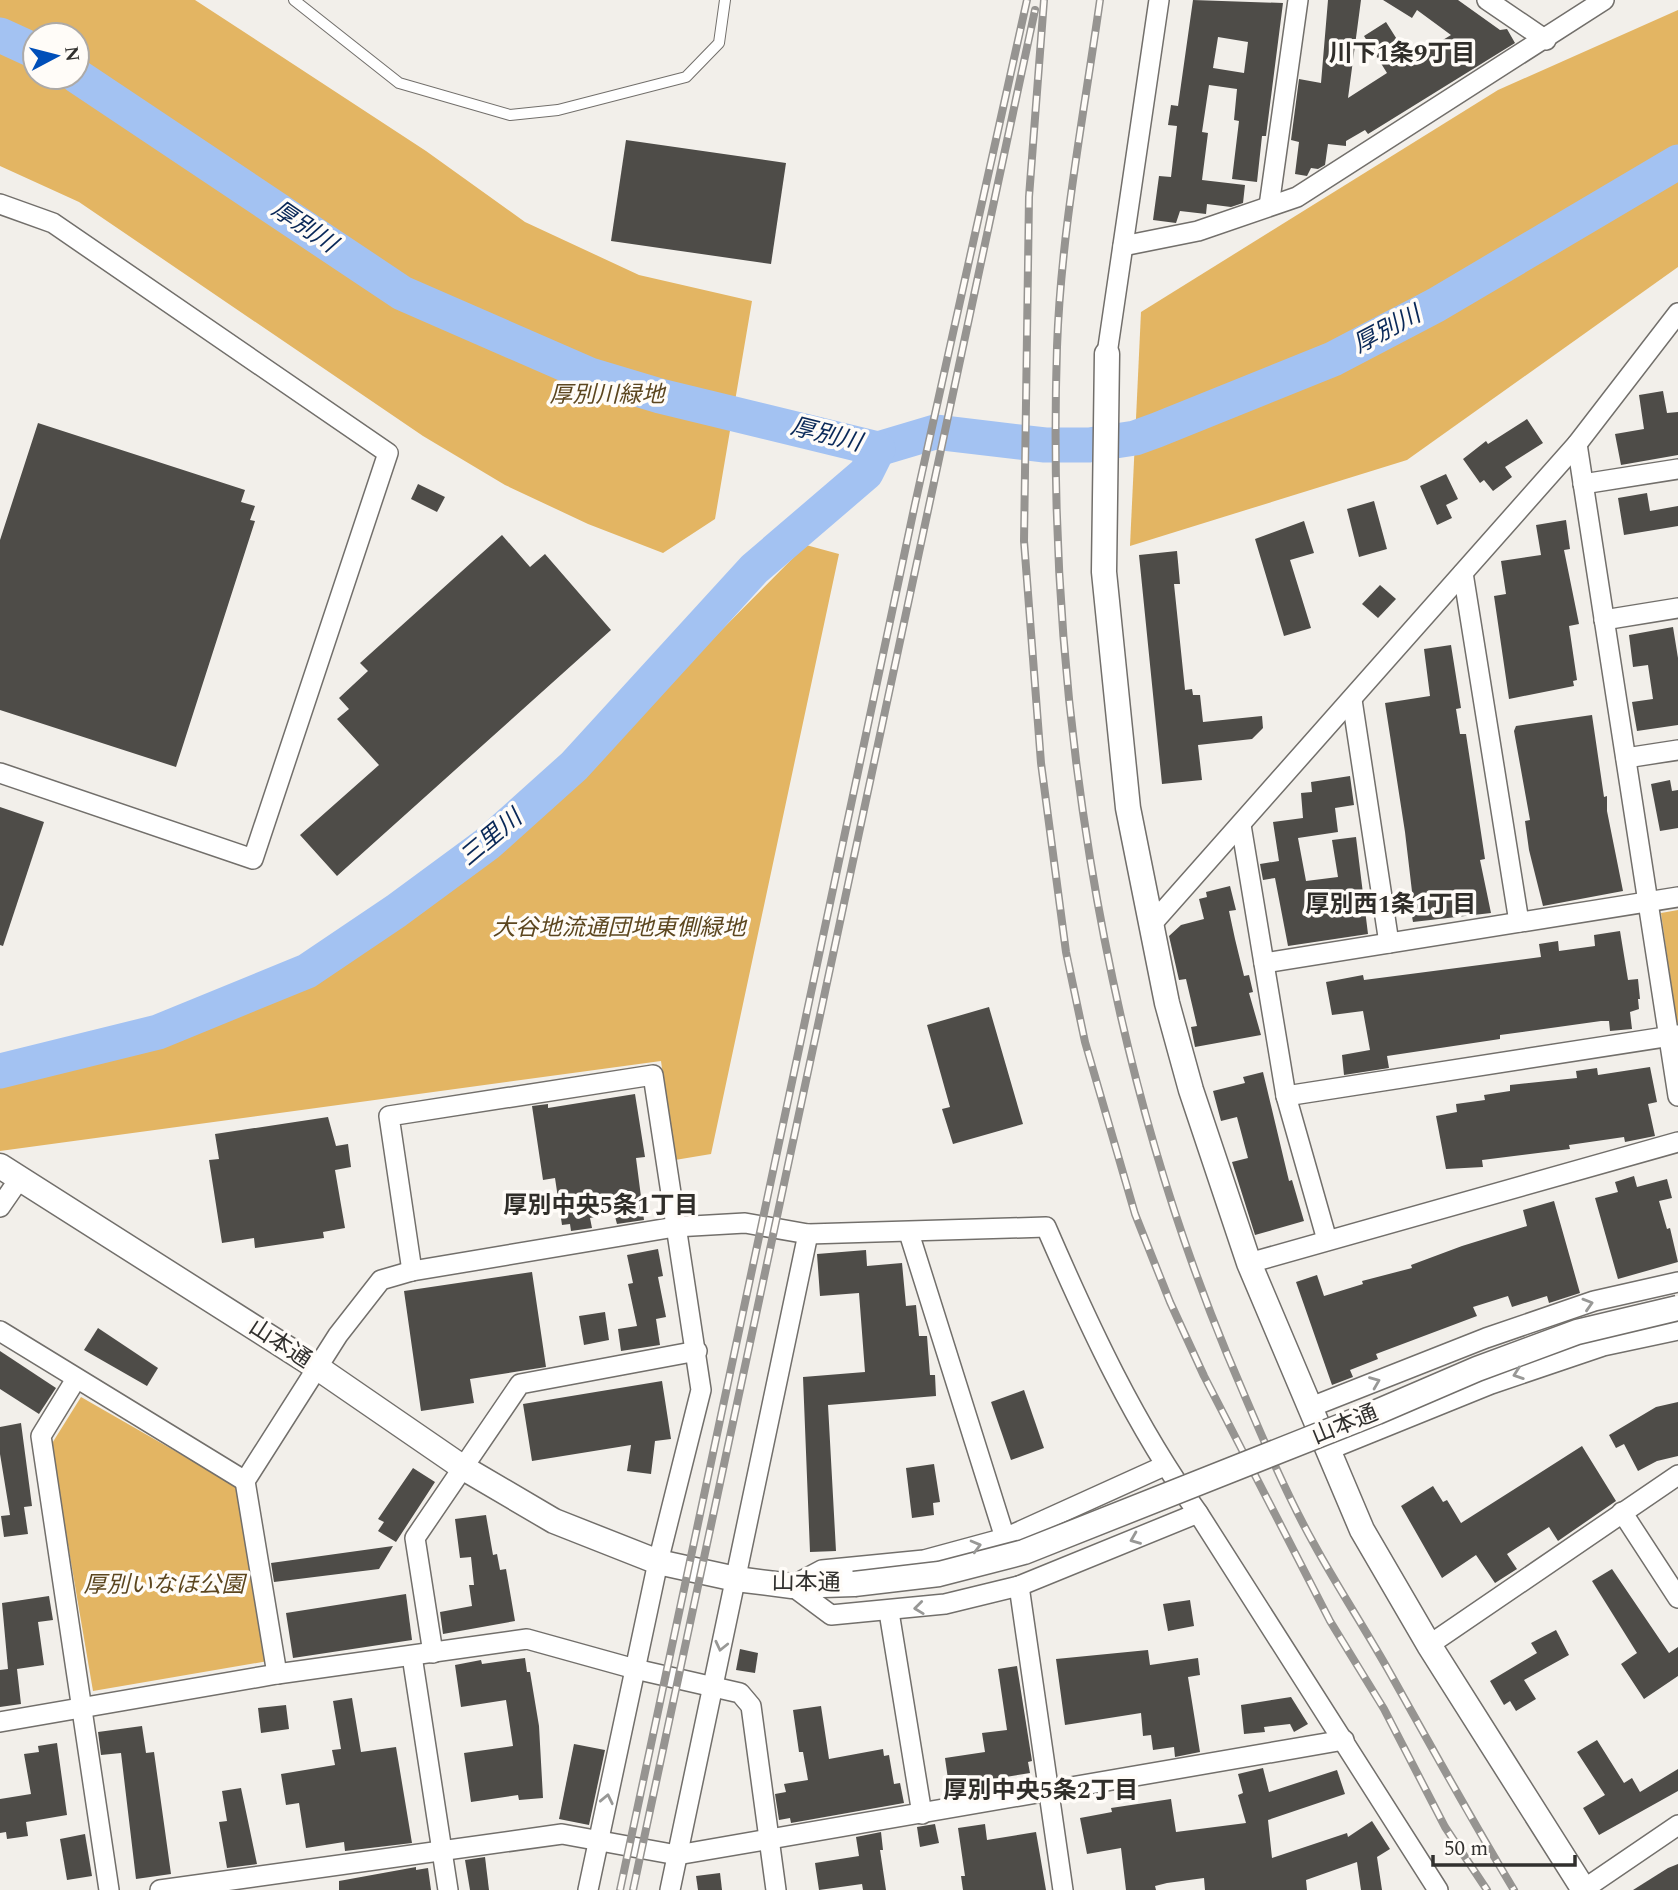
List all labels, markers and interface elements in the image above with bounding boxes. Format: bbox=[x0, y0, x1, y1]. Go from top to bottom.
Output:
north arrow bbox=[21, 21, 91, 91]
district label: 川下1条9丁目 bbox=[1329, 36, 1475, 72]
text: N bbox=[56, 45, 87, 64]
water label: 厚別川 bbox=[264, 192, 346, 264]
water label: 厚別川 bbox=[1347, 296, 1430, 363]
park label: 厚別川緑地 bbox=[550, 378, 667, 413]
water label: 厚別川 bbox=[787, 409, 868, 462]
water label: 三里川 bbox=[452, 799, 532, 875]
district label: 厚別西1条1丁目 bbox=[1306, 887, 1476, 923]
park label: 大谷地流通団地東側緑地 bbox=[493, 911, 748, 946]
district label: 厚別中央5条1丁目 bbox=[504, 1188, 698, 1224]
one-way arrow bbox=[1582, 1297, 1594, 1312]
street label: 山本通 bbox=[242, 1311, 318, 1377]
one-way arrow bbox=[1513, 1366, 1525, 1380]
one-way arrow bbox=[1368, 1376, 1380, 1390]
street label: 山本通 bbox=[1306, 1396, 1384, 1454]
one-way arrow bbox=[1129, 1530, 1141, 1544]
one-way arrow bbox=[970, 1540, 982, 1554]
street label: 山本通 bbox=[771, 1565, 841, 1601]
park label: 厚別いなほ公園 bbox=[84, 1568, 248, 1603]
one-way arrow bbox=[913, 1600, 925, 1615]
one-way arrow bbox=[715, 1640, 729, 1652]
district label: 厚別中央5条2丁目 bbox=[944, 1773, 1138, 1809]
one-way arrow bbox=[599, 1793, 613, 1805]
scale bar bbox=[1433, 1824, 1575, 1868]
text: 50 m bbox=[1444, 1833, 1488, 1865]

